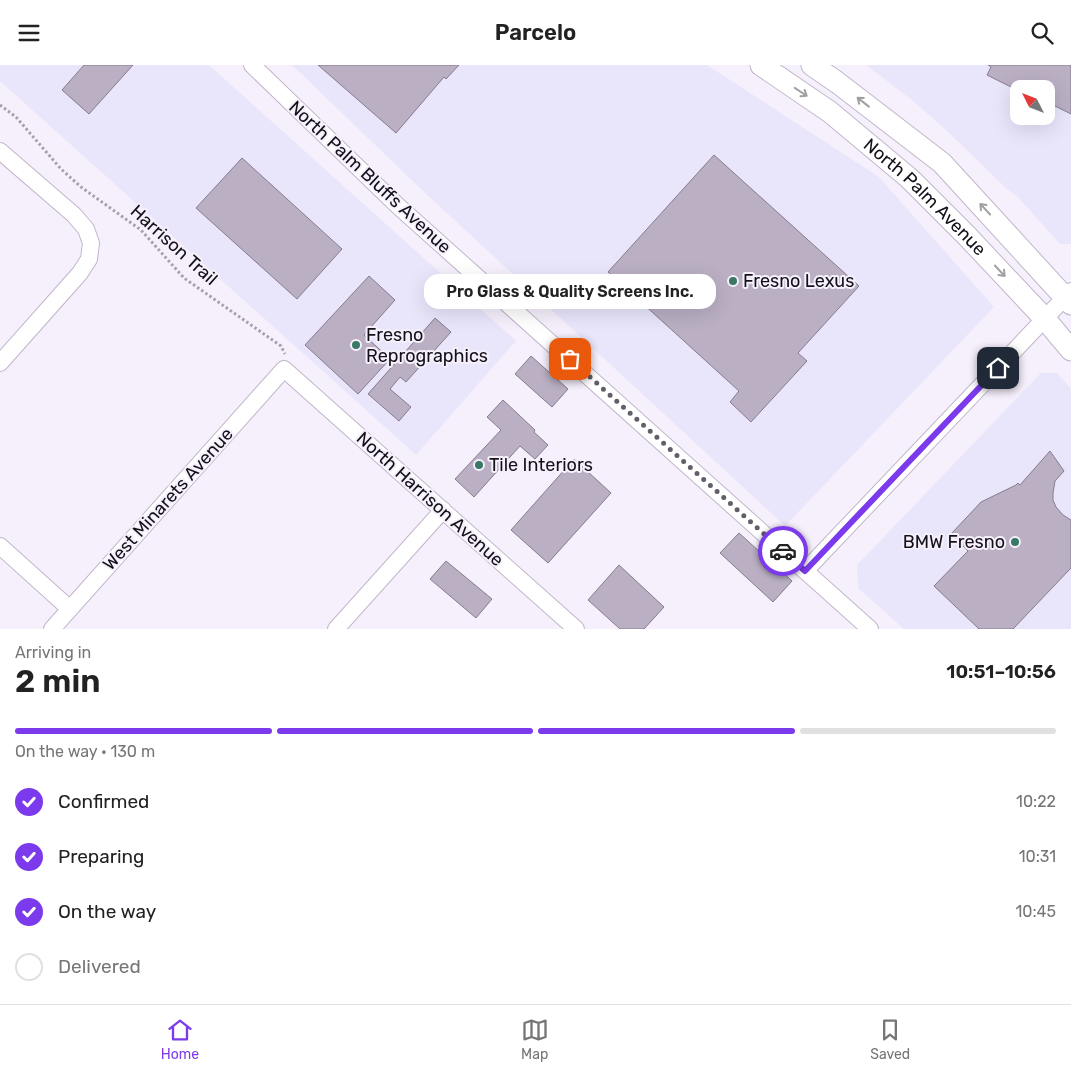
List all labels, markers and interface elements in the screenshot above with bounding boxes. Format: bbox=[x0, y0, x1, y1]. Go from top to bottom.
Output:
icon: menu bbox=[15, 19, 43, 47]
text: Parcelo bbox=[495, 19, 576, 46]
icon: search bbox=[1028, 19, 1056, 47]
north arrow bbox=[1010, 80, 1055, 125]
map controls bbox=[1010, 80, 1055, 125]
one-way arrow bbox=[794, 88, 808, 98]
street label: North Palm Bluffs Avenue bbox=[284, 96, 456, 258]
one-way arrow bbox=[857, 97, 870, 108]
street label: North Palm Avenue bbox=[859, 134, 991, 260]
street label: Harrison Trail bbox=[126, 200, 222, 290]
one-way arrow bbox=[979, 203, 991, 216]
one-way arrow bbox=[994, 264, 1006, 277]
place label: Fresno Lexus bbox=[743, 270, 854, 292]
callout: Pro Glass & Quality Screens Inc. bbox=[424, 274, 716, 309]
marker: Fresno Lexus bbox=[727, 275, 739, 287]
text: Pro Glass & Quality Screens Inc. bbox=[446, 282, 694, 301]
place label: Fresno Reprographics bbox=[366, 324, 488, 367]
pin bbox=[549, 338, 591, 380]
marker: Fresno Reprographics bbox=[350, 339, 362, 351]
icon: bag bbox=[556, 345, 584, 373]
pin bbox=[977, 347, 1019, 389]
icon: home bbox=[984, 354, 1012, 382]
street label: West Minarets Avenue bbox=[98, 423, 238, 575]
street label: North Harrison Avenue bbox=[352, 427, 508, 571]
place label: Tile Interiors bbox=[489, 454, 593, 476]
marker: Tile Interiors bbox=[473, 459, 485, 471]
courier bbox=[758, 526, 808, 576]
place label: BMW Fresno bbox=[903, 531, 1005, 553]
marker: BMW Fresno bbox=[1009, 536, 1021, 548]
icon: car bbox=[769, 537, 797, 565]
text: Arriving in bbox=[15, 643, 91, 662]
text: 10:51–10:56 bbox=[946, 660, 1056, 683]
text: 2 min bbox=[15, 662, 100, 700]
text: On the way · 130 m bbox=[15, 742, 155, 761]
icon: check bbox=[15, 788, 43, 816]
text: Confirmed bbox=[58, 790, 149, 813]
text: 10:22 bbox=[1016, 792, 1056, 811]
icon: check bbox=[15, 843, 43, 871]
text: Preparing bbox=[58, 845, 144, 868]
text: 10:31 bbox=[1019, 847, 1056, 866]
icon: check bbox=[15, 898, 43, 926]
text: On the way bbox=[58, 900, 156, 923]
text: 10:45 bbox=[1015, 902, 1056, 921]
text: Delivered bbox=[58, 955, 141, 978]
tab: Home bbox=[161, 1016, 199, 1063]
tab: Map bbox=[521, 1016, 549, 1063]
tab: Saved bbox=[870, 1016, 910, 1063]

